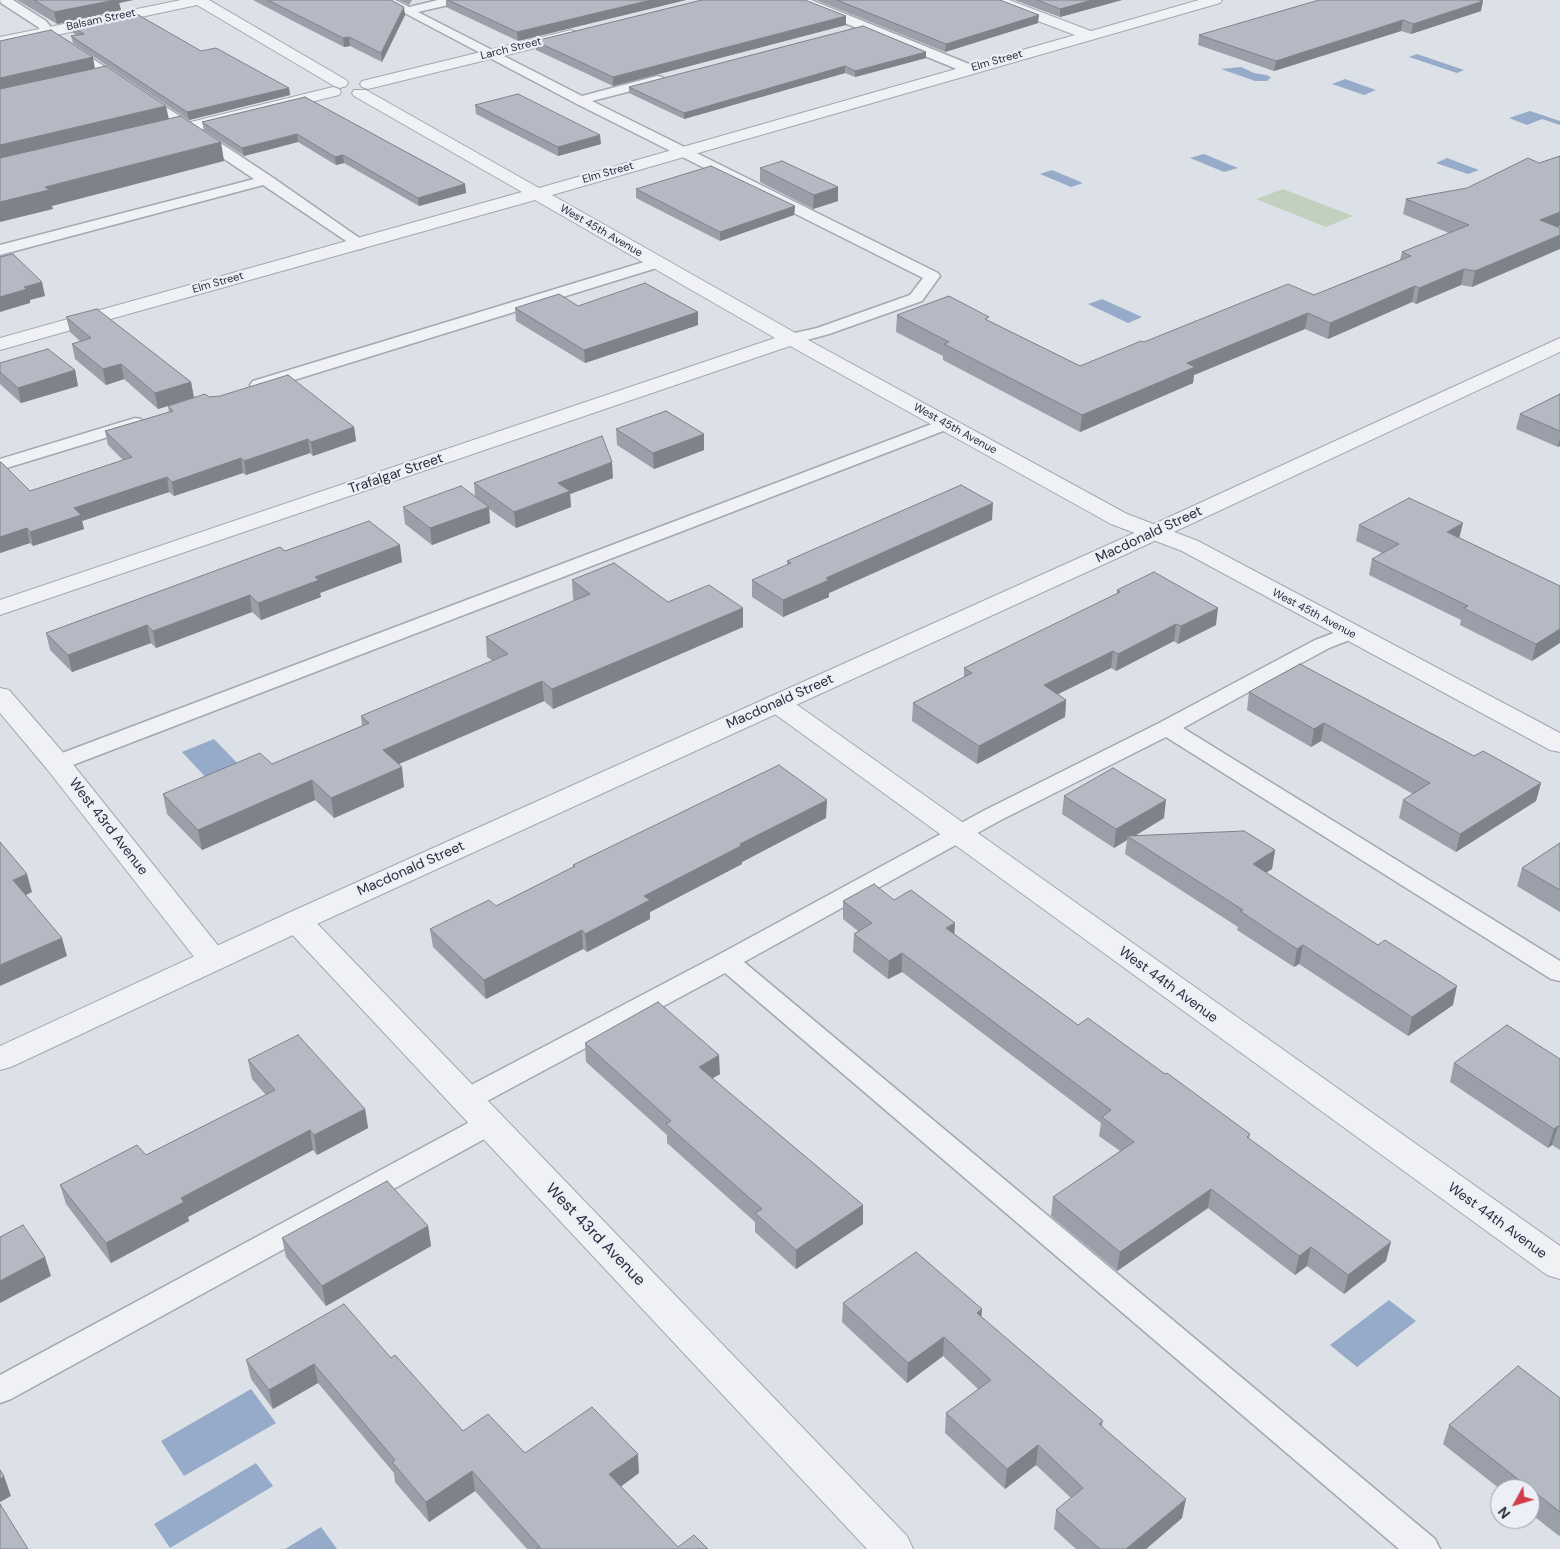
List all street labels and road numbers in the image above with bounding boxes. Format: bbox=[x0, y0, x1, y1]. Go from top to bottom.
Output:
street label: Balsam Street bbox=[65, 6, 137, 34]
street label: Larch Street bbox=[479, 35, 543, 63]
street label: Elm Street bbox=[970, 47, 1024, 75]
street label: Elm Street bbox=[581, 159, 635, 187]
street label: West 45th Avenue bbox=[557, 202, 645, 260]
street label: Elm Street bbox=[191, 269, 245, 297]
street label: West 45th Avenue bbox=[911, 401, 999, 457]
street label: Trafalgar Street bbox=[346, 450, 446, 498]
street label: Macdonald Street bbox=[1093, 503, 1205, 567]
street label: West 45th Avenue bbox=[1270, 586, 1358, 642]
street label: Macdonald Street bbox=[724, 671, 836, 733]
street label: West 43rd Avenue bbox=[65, 775, 151, 879]
street label: Macdonald Street bbox=[355, 838, 467, 900]
street label: West 44th Avenue bbox=[1115, 943, 1221, 1027]
street label: West 44th Avenue bbox=[1444, 1179, 1550, 1263]
street label: West 43rd Avenue bbox=[541, 1180, 649, 1290]

